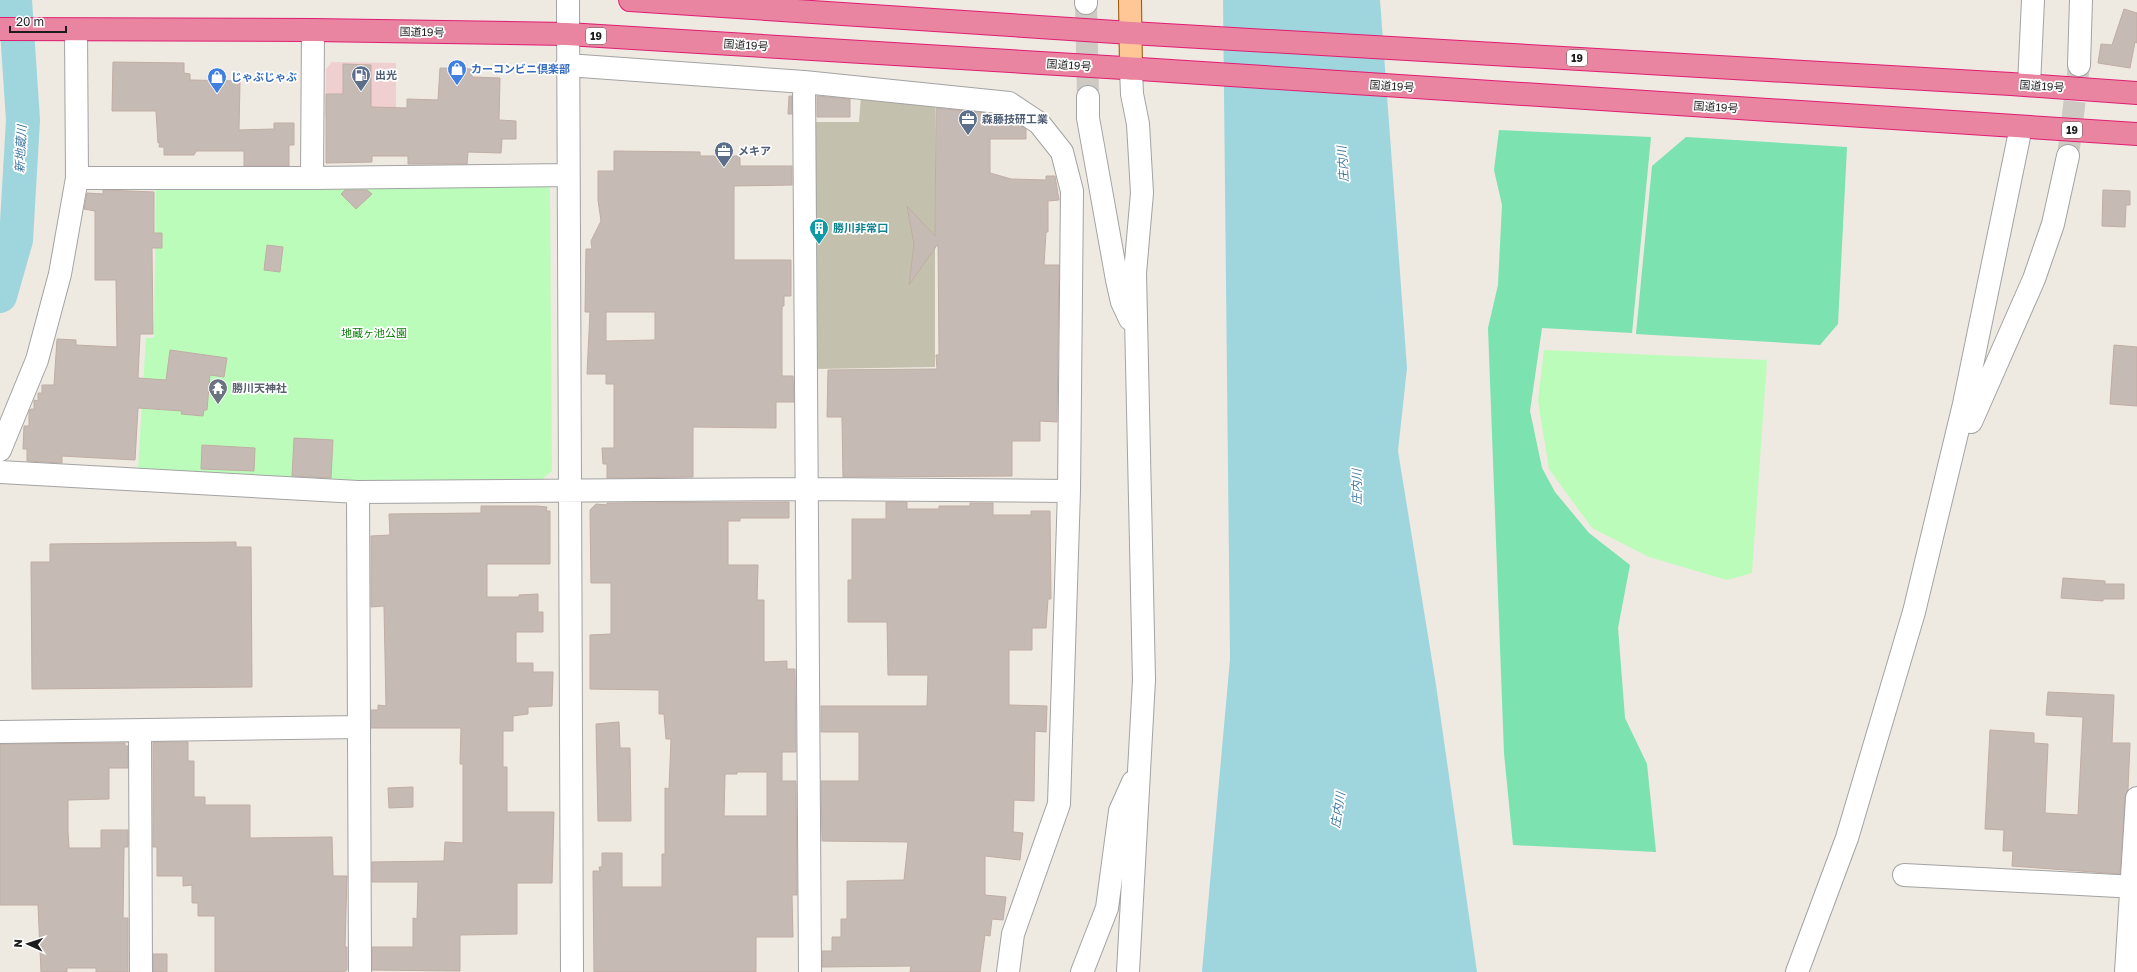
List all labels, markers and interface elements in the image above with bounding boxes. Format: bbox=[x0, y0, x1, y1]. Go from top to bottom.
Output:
scale bar bbox=[10, 8, 66, 34]
text: 20 m bbox=[16, 14, 44, 29]
street label: 国道19号 bbox=[399, 25, 445, 38]
road number: 19 bbox=[586, 28, 606, 44]
street label: 国道19号 bbox=[723, 36, 769, 53]
road number: 19 bbox=[1567, 50, 1587, 66]
street label: 国道19号 bbox=[1046, 56, 1092, 73]
shop icon: カーコンビニ倶楽部 bbox=[446, 58, 468, 86]
place label: カーコンビニ倶楽部 bbox=[471, 62, 570, 75]
fuel station icon: 出光 bbox=[350, 64, 372, 92]
shop icon: じゃぶじゃぶ bbox=[206, 66, 228, 94]
place label: 出光 bbox=[375, 68, 397, 81]
place label: じゃぶじゃぶ bbox=[231, 70, 297, 83]
street label: 国道19号 bbox=[1369, 77, 1415, 94]
street label: 国道19号 bbox=[2019, 77, 2065, 94]
street label: 国道19号 bbox=[1693, 98, 1739, 115]
office icon: 森藤技研工業 bbox=[957, 108, 979, 136]
place label: 森藤技研工業 bbox=[982, 112, 1048, 125]
road number: 19 bbox=[2062, 122, 2082, 138]
water label: 新地蔵川 bbox=[12, 123, 29, 173]
office icon: メキア bbox=[713, 140, 735, 168]
place label: メキア bbox=[738, 144, 771, 157]
water label: 庄内川 bbox=[1334, 144, 1351, 183]
building icon: 勝川非常口 bbox=[808, 217, 830, 245]
place label: 勝川非常口 bbox=[833, 221, 888, 234]
park label: 地蔵ヶ池公園 bbox=[341, 326, 407, 339]
temple icon: 勝川天神社 bbox=[207, 377, 229, 405]
place label: 勝川天神社 bbox=[232, 381, 287, 394]
water label: 庄内川 bbox=[1349, 467, 1364, 505]
water label: 庄内川 bbox=[1327, 789, 1348, 829]
north arrow bbox=[8, 924, 48, 964]
text: N bbox=[11, 939, 24, 948]

